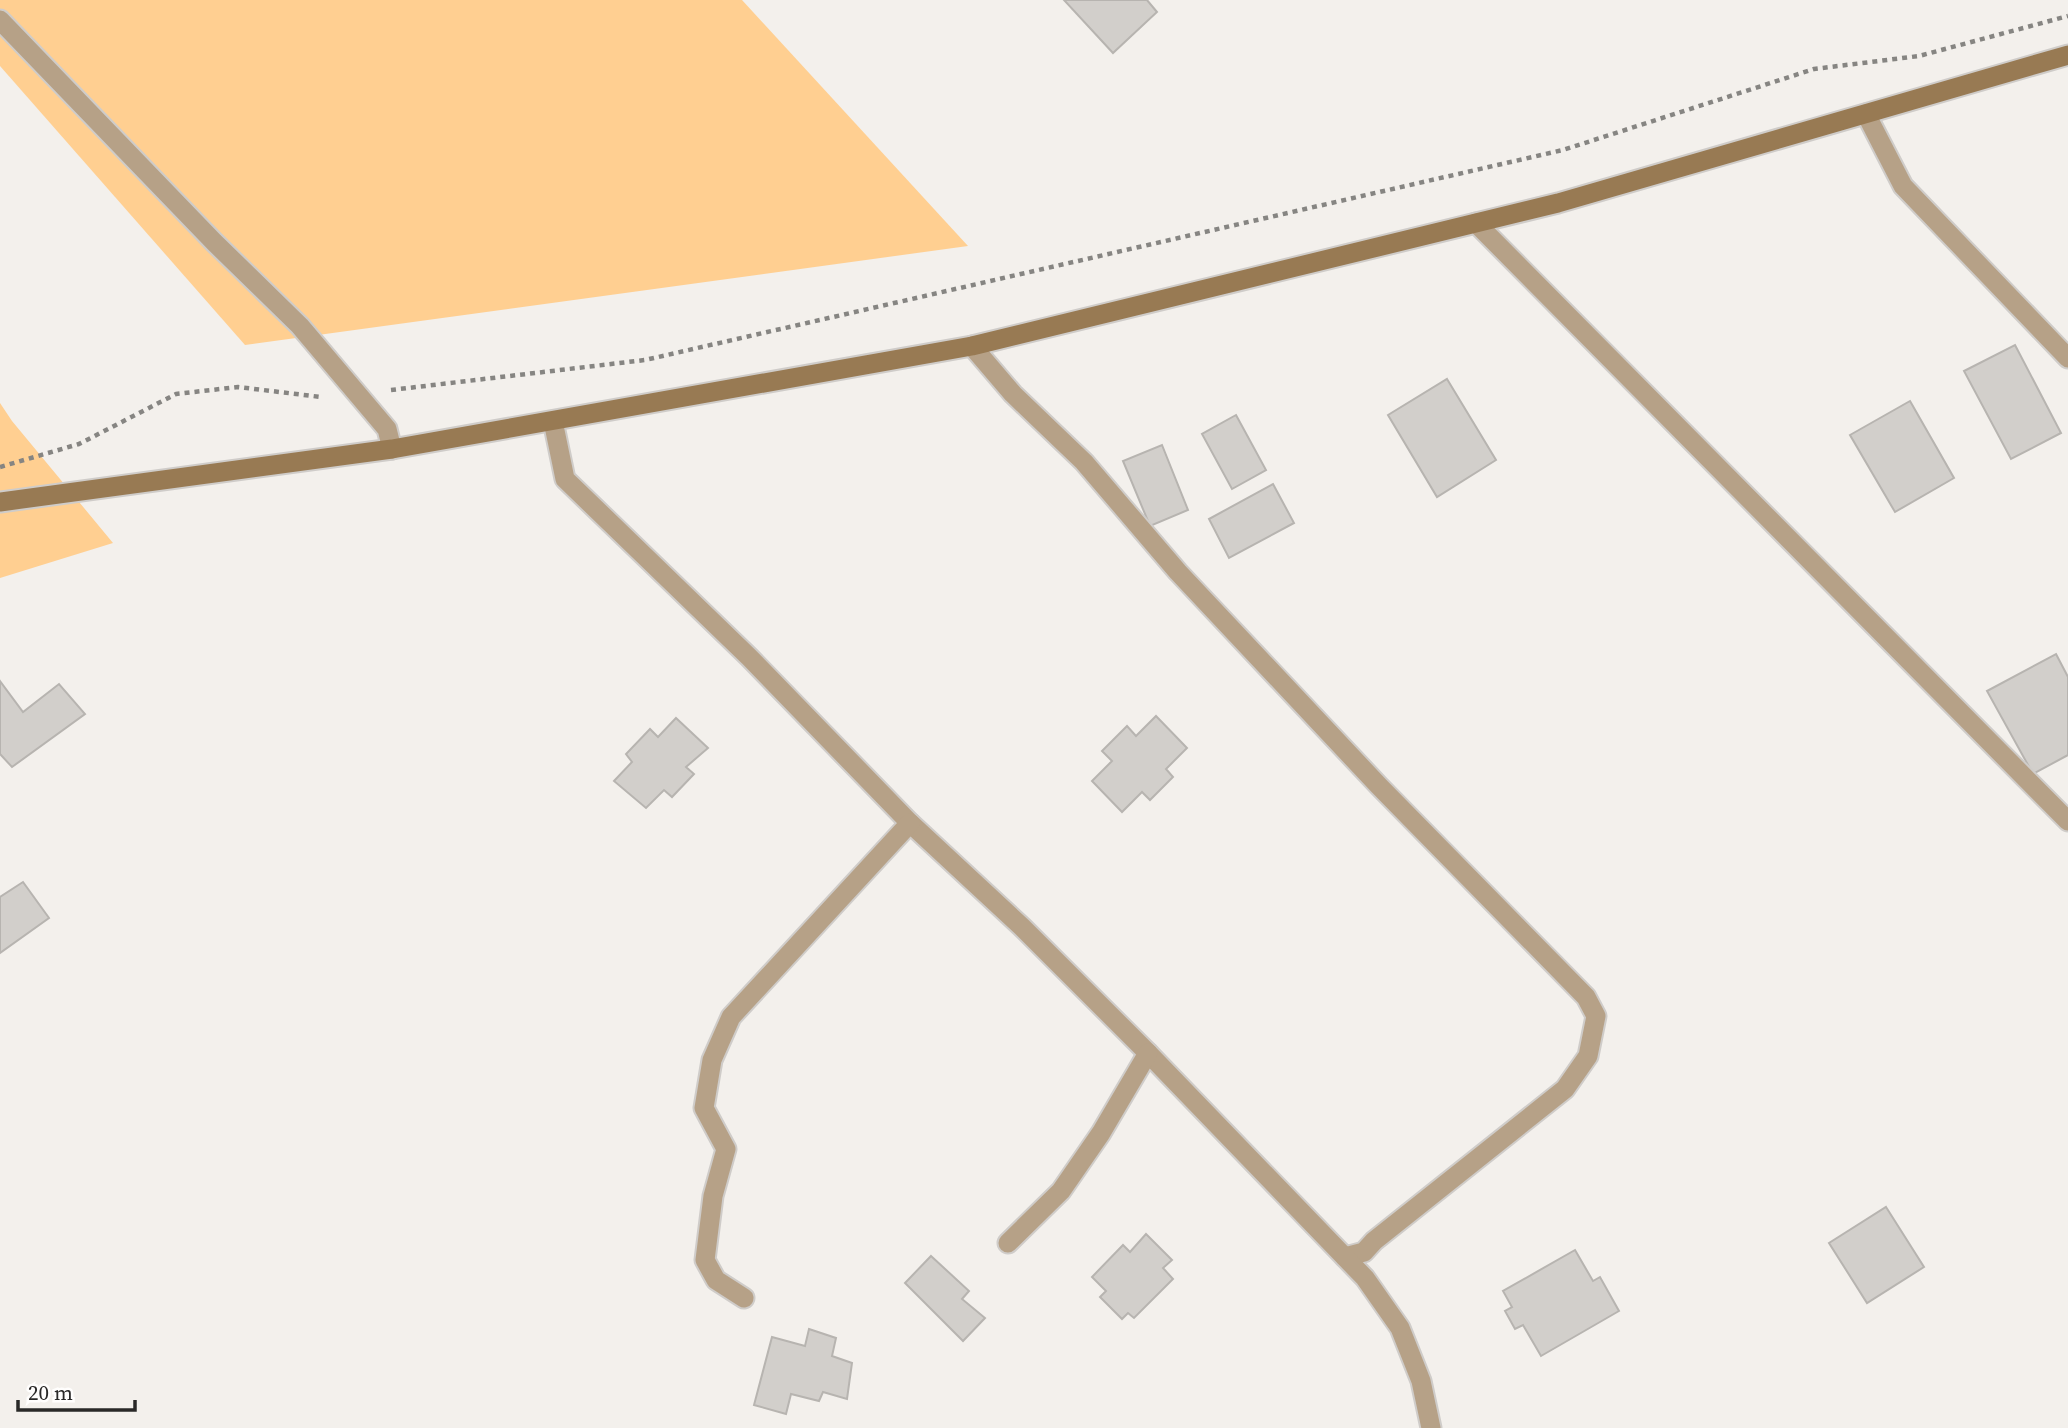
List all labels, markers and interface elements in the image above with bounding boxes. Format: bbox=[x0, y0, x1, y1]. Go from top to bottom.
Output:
scale bar bbox=[18, 1368, 135, 1412]
text: 20 m bbox=[28, 1378, 73, 1407]

